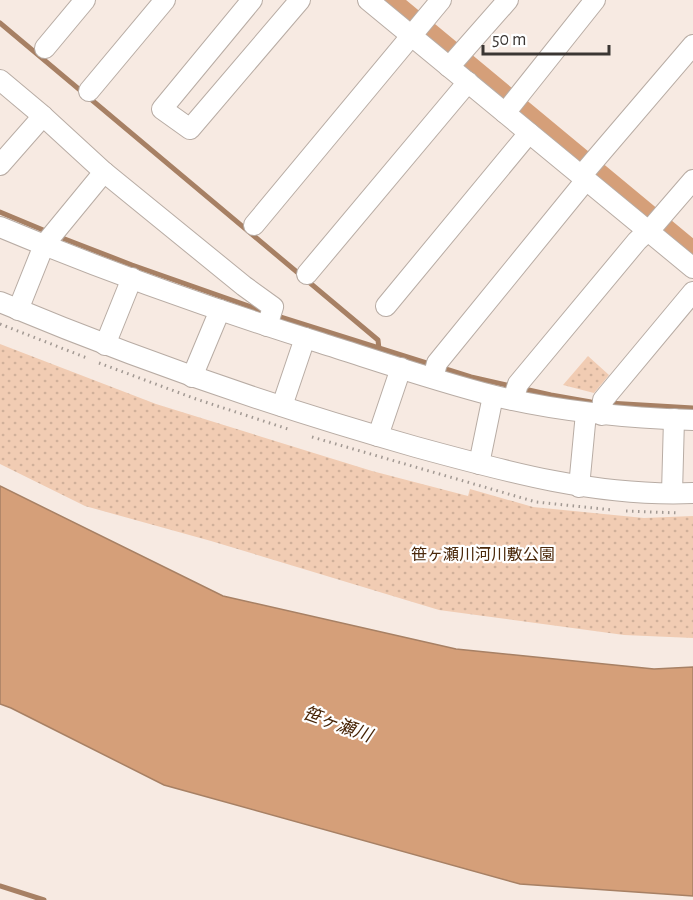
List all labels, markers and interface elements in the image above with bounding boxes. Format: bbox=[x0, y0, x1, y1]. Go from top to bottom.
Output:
scale bar bbox=[483, 18, 609, 56]
text: 50 m bbox=[492, 31, 526, 49]
park label: 笹ヶ瀬川河川敷公園 bbox=[411, 546, 555, 563]
water label: 笹ヶ瀬川 bbox=[300, 702, 376, 746]

